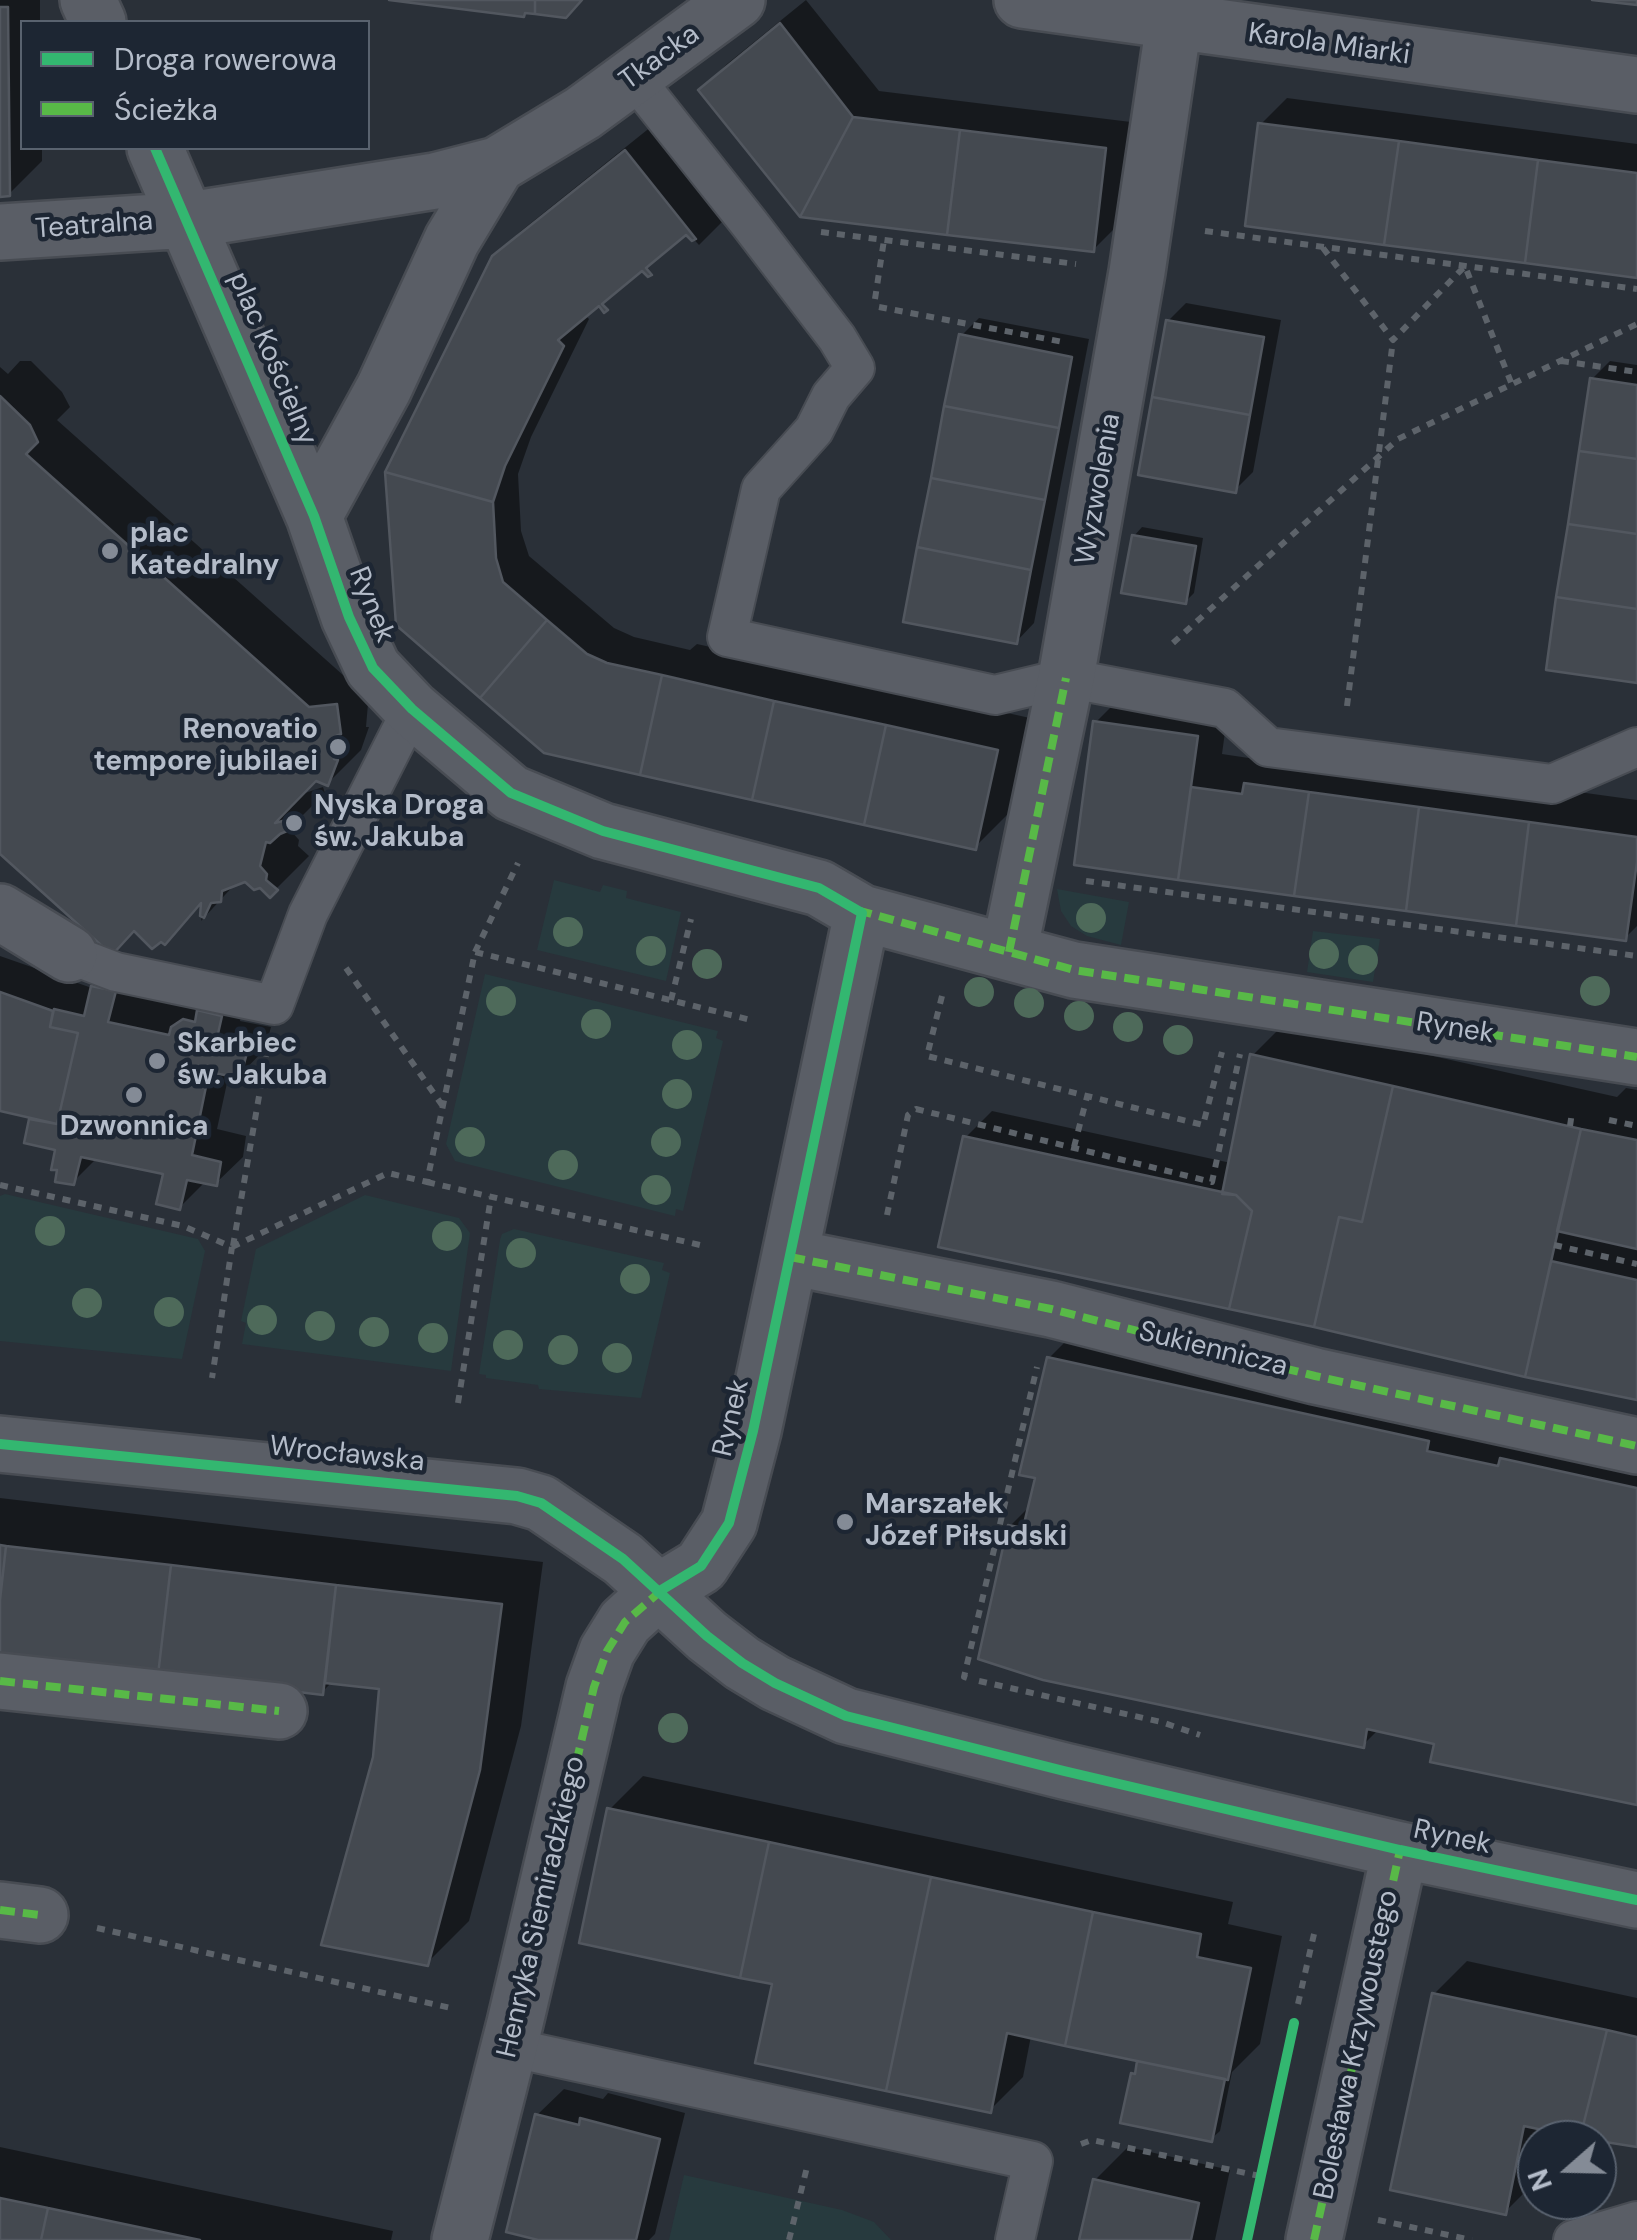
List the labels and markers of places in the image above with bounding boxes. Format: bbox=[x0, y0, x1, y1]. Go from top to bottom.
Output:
place label: plac Katedralny bbox=[130, 518, 280, 584]
marker: plac Katedralny bbox=[99, 540, 121, 562]
place label: Renovatio tempore jubilaei bbox=[94, 714, 318, 780]
marker: Renovatio tempore jubilaei bbox=[327, 736, 349, 758]
place label: Nyska Droga św. Jakuba bbox=[314, 790, 484, 856]
marker: Nyska Droga św. Jakuba bbox=[283, 812, 305, 834]
place label: Skarbiec św. Jakuba bbox=[177, 1028, 327, 1094]
marker: Skarbiec św. Jakuba bbox=[146, 1050, 168, 1072]
marker: Dzwonnica bbox=[123, 1084, 145, 1106]
place label: Dzwonnica bbox=[60, 1111, 208, 1145]
place label: Marszałek Józef Piłsudski bbox=[865, 1489, 1067, 1555]
marker: Marszałek Józef Piłsudski bbox=[834, 1511, 856, 1533]

